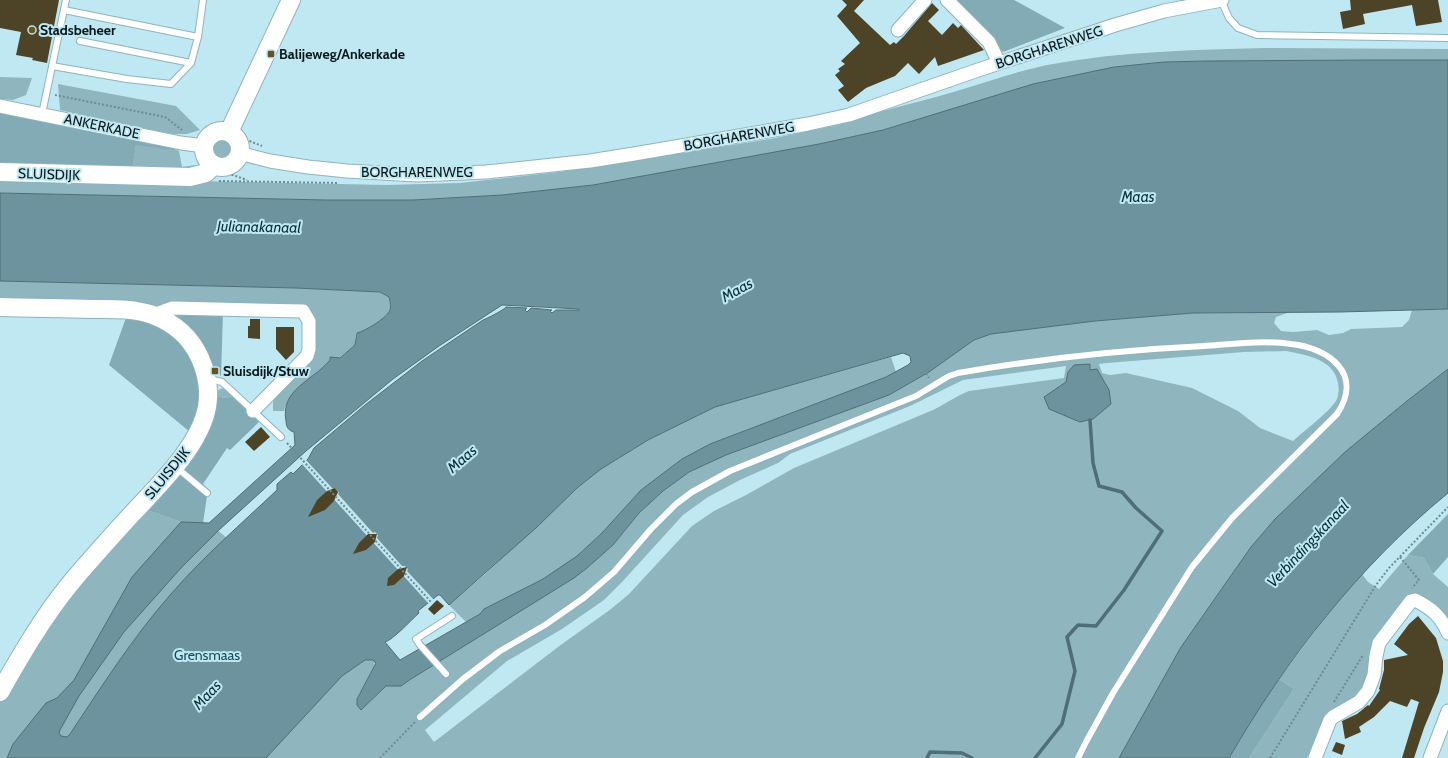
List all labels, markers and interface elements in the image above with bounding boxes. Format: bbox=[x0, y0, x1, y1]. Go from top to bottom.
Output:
place label: Stadsbeheer bbox=[40, 21, 116, 39]
street label: BORGHARENWEG bbox=[993, 21, 1105, 73]
marker: Stadsbeheer bbox=[27, 25, 37, 35]
place label: Balijeweg/Ankerkade bbox=[279, 45, 405, 63]
marker: Balijeweg/Ankerkade bbox=[266, 49, 276, 59]
street label: ANKERKADE bbox=[62, 109, 142, 143]
street label: BORGHARENWEG bbox=[682, 117, 796, 155]
street label: BORGHARENWEG bbox=[361, 163, 473, 181]
street label: SLUISDIJK bbox=[18, 164, 80, 184]
water label: Maas bbox=[1120, 188, 1155, 206]
water label: Julianakanaal bbox=[215, 217, 302, 237]
water label: Maas bbox=[717, 274, 756, 306]
place label: Sluisdijk/Stuw bbox=[223, 362, 310, 380]
marker: Sluisdijk/Stuw bbox=[210, 366, 220, 376]
water label: Maas bbox=[443, 441, 481, 477]
street label: SLUISDIJK bbox=[140, 443, 194, 503]
water label: Verbindingskanaal bbox=[1263, 497, 1353, 591]
park label: Grensmaas bbox=[174, 646, 240, 664]
water label: Maas bbox=[188, 677, 225, 714]

